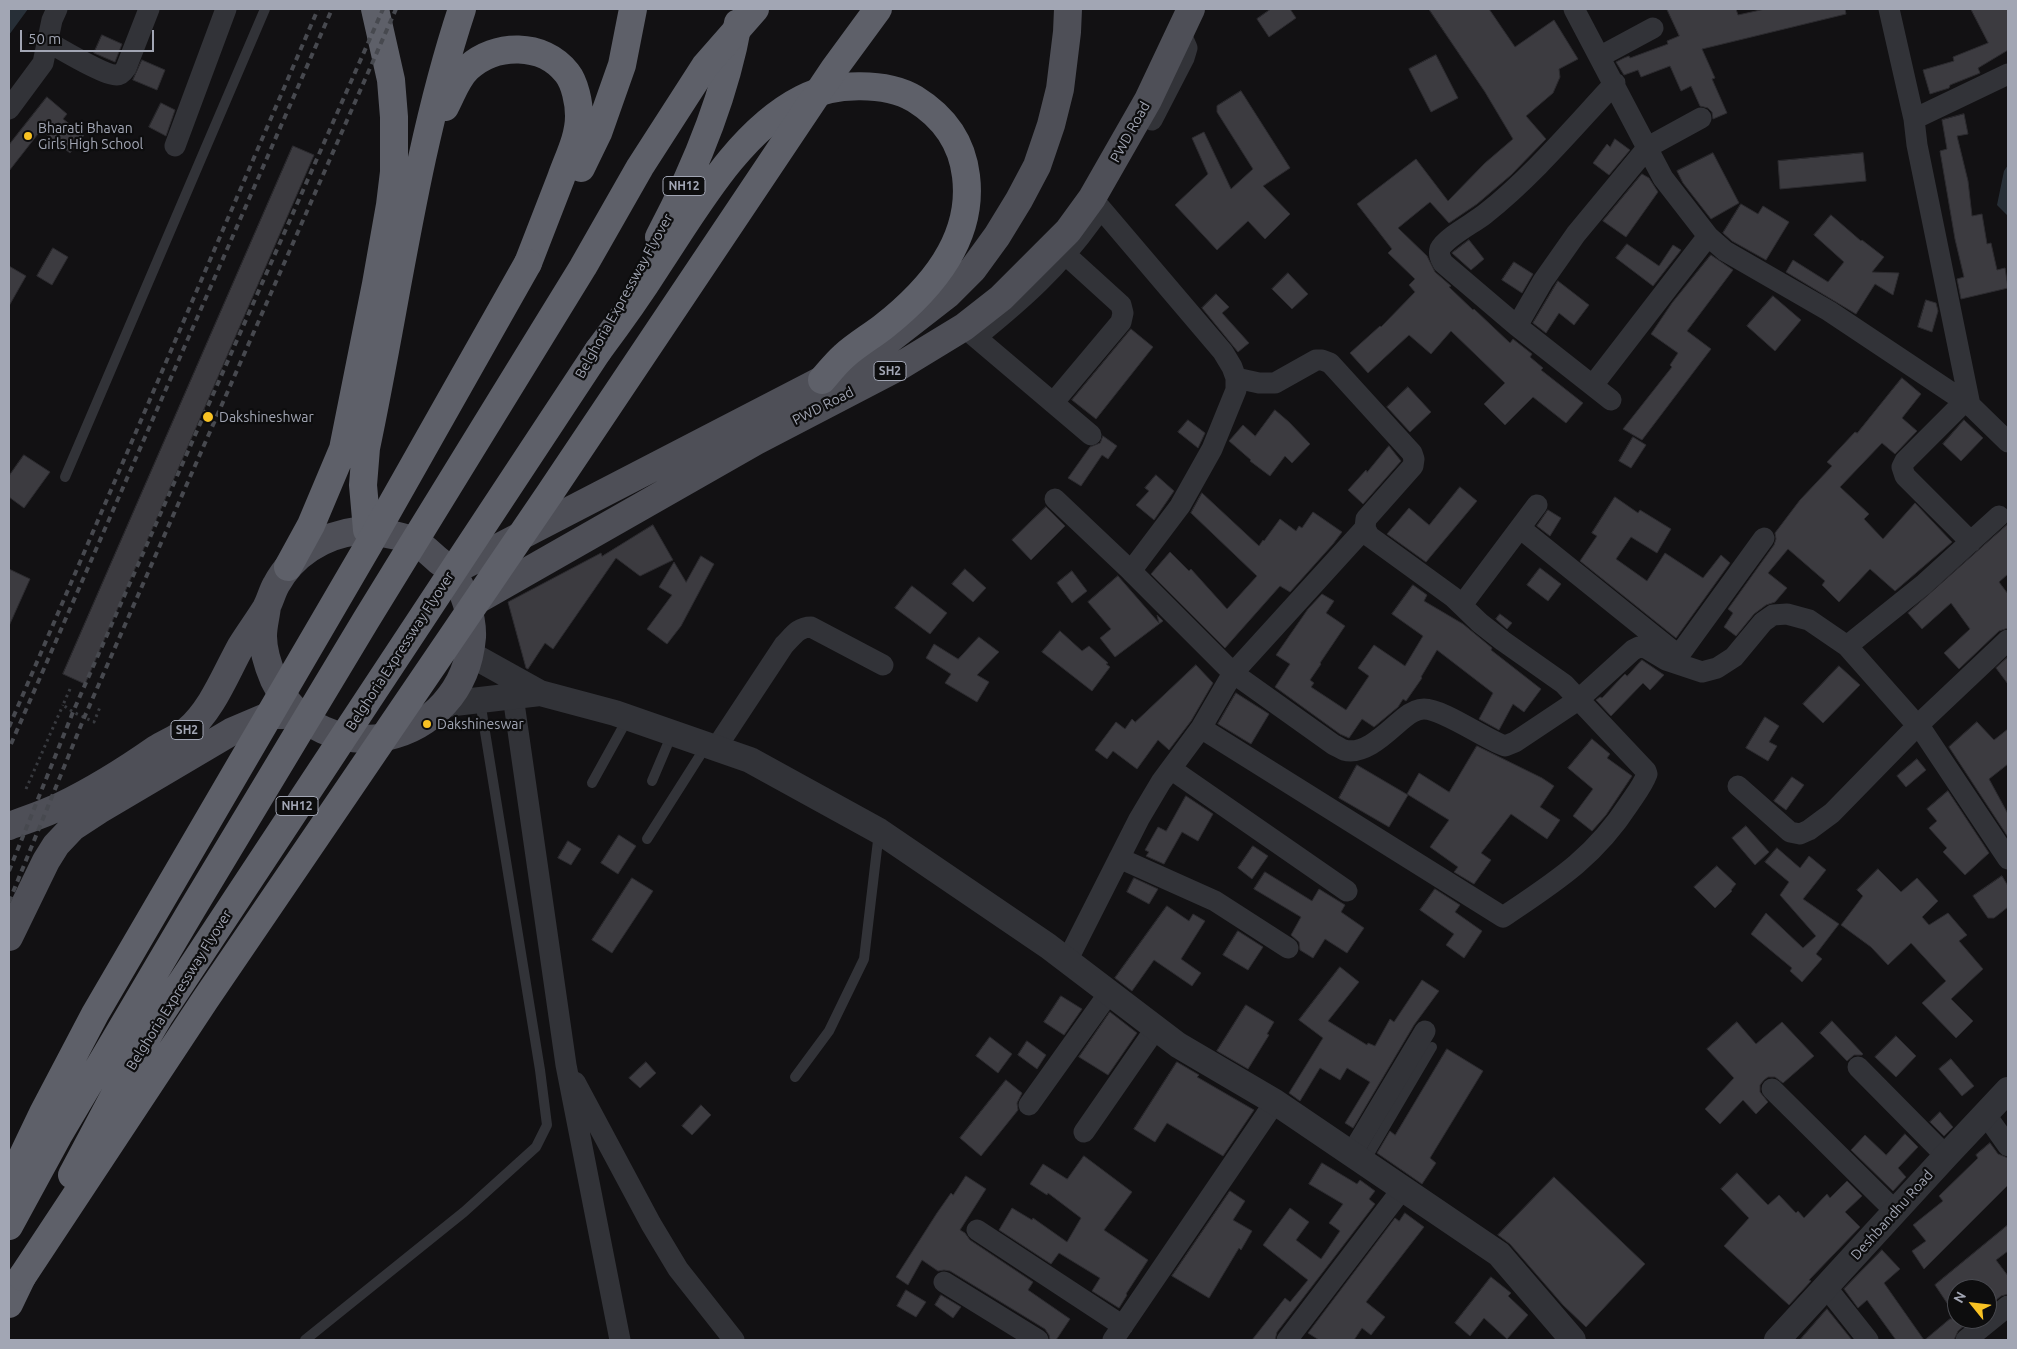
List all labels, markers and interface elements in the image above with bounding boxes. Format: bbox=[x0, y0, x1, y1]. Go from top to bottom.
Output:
scale bar bbox=[22, 20, 156, 52]
text: 50 m bbox=[28, 30, 61, 47]
street label: PWD Road bbox=[1106, 99, 1154, 165]
place label: Bharati Bhavan Girls High School bbox=[38, 120, 143, 152]
marker: Bharati Bhavan Girls High School bbox=[22, 130, 34, 142]
road number: NH12 bbox=[663, 177, 705, 196]
street label: Belghoria Expressway Flyover bbox=[572, 211, 676, 381]
road number: SH2 bbox=[874, 362, 906, 381]
street label: PWD Road bbox=[789, 383, 857, 429]
place label: Dakshineshwar bbox=[219, 409, 314, 425]
marker: Dakshineshwar bbox=[201, 410, 215, 424]
street label: Belghoria Expressway Flyover bbox=[342, 569, 458, 733]
place label: Dakshineswar bbox=[437, 716, 524, 732]
marker: Dakshineswar bbox=[421, 718, 433, 730]
road number: SH2 bbox=[171, 720, 203, 740]
road number: NH12 bbox=[276, 796, 318, 816]
street label: Belghoria Expressway Flyover bbox=[123, 907, 235, 1073]
street label: Deshbandhu Road bbox=[1847, 1167, 1937, 1263]
north arrow bbox=[1947, 1279, 1997, 1329]
text: N bbox=[1950, 1289, 1969, 1306]

